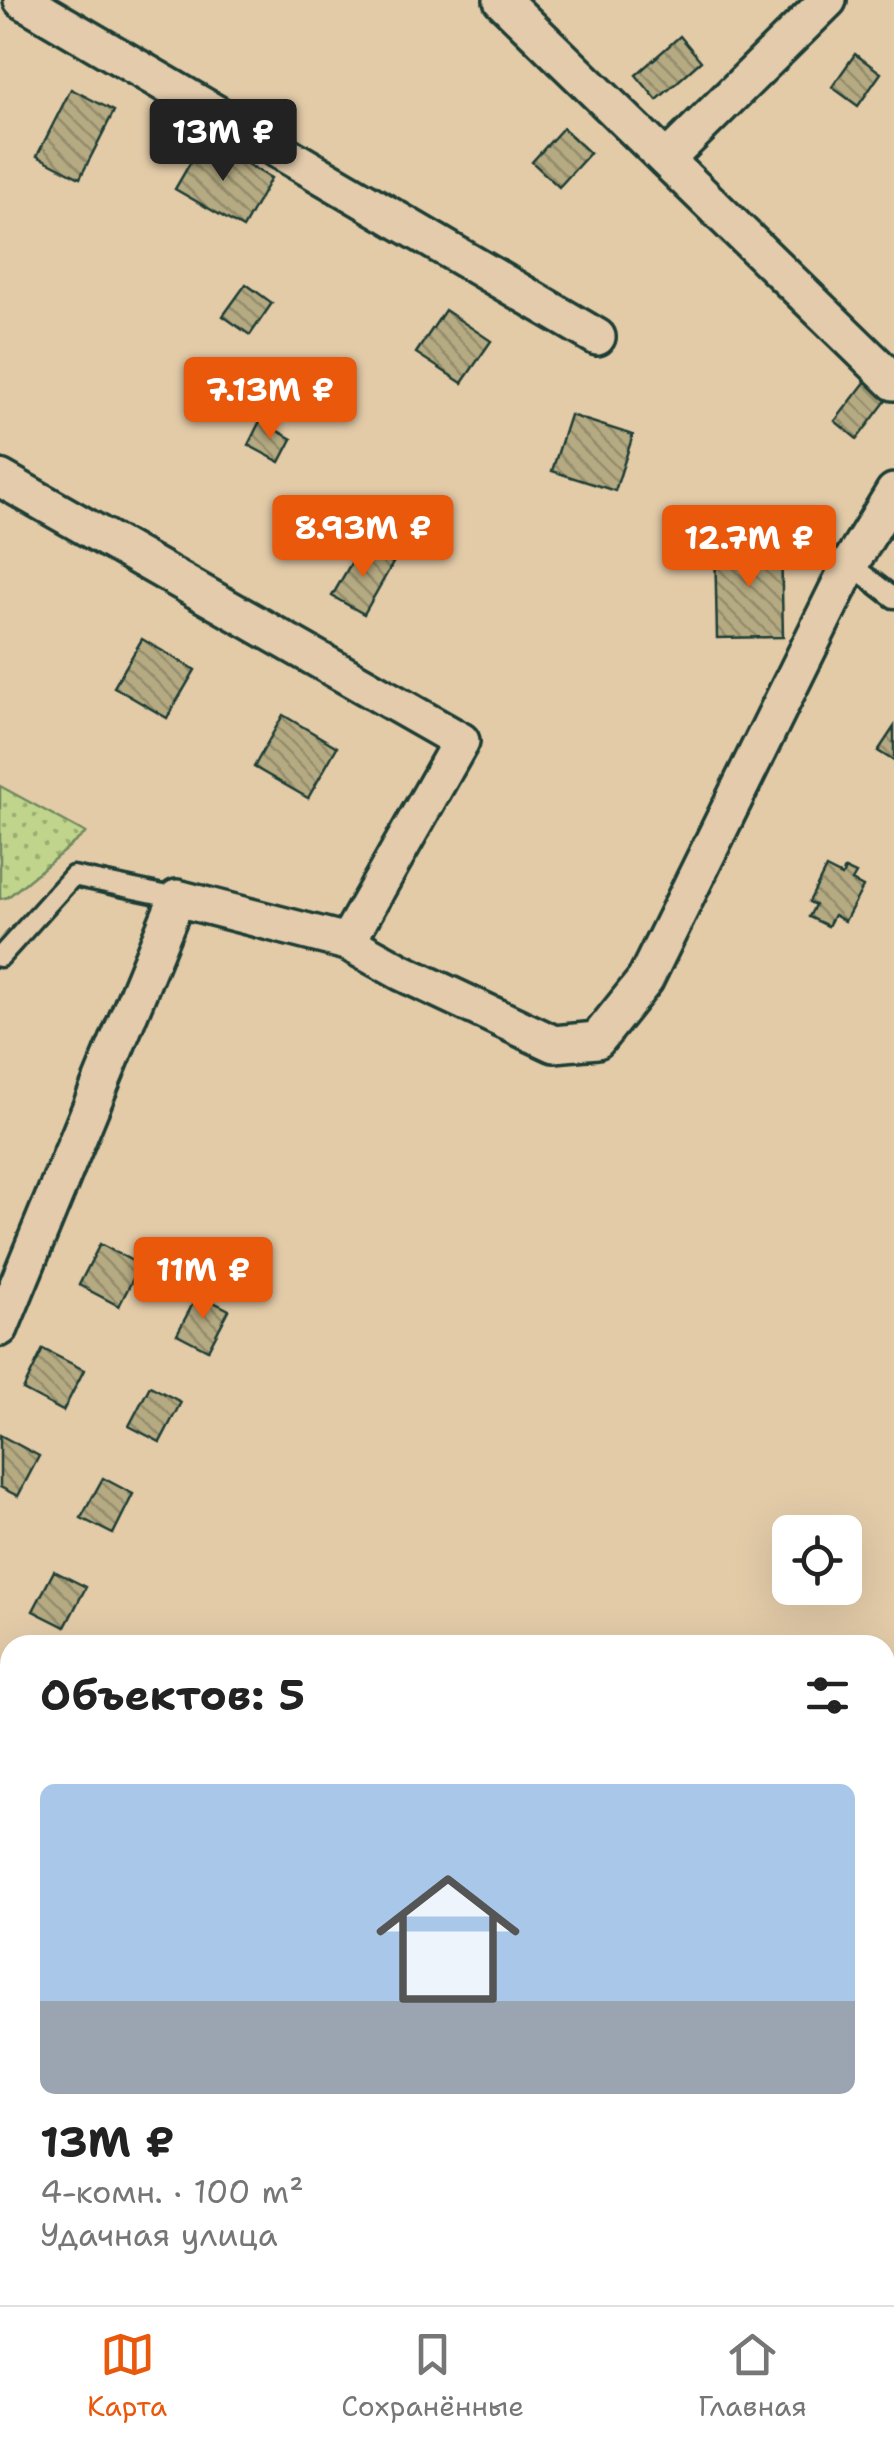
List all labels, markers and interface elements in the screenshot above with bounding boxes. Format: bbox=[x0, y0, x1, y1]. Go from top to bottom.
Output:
pin: 13M ₽ bbox=[153, 99, 293, 184]
text: 13M ₽ bbox=[172, 110, 274, 153]
pin: 7.13M ₽ bbox=[178, 357, 362, 442]
text: 7.13M ₽ bbox=[206, 368, 334, 411]
pin: 8.93M ₽ bbox=[271, 495, 455, 580]
pin: 12.7M ₽ bbox=[657, 505, 841, 590]
text: 8.93M ₽ bbox=[294, 506, 432, 549]
text: 12.7M ₽ bbox=[684, 516, 814, 559]
pin: 11M ₽ bbox=[133, 1237, 273, 1322]
text: 11M ₽ bbox=[156, 1248, 250, 1291]
map controls bbox=[772, 1515, 862, 1605]
button: locate bbox=[772, 1515, 862, 1605]
text: Объектов: 5 bbox=[40, 1667, 305, 1723]
icon: filters bbox=[800, 1668, 855, 1723]
icon: home bbox=[358, 1849, 538, 2029]
text: 13M ₽ bbox=[40, 2114, 175, 2170]
text: 4-комн. · 100 m² bbox=[40, 2170, 304, 2213]
text: Удачная улица bbox=[40, 2213, 278, 2256]
tab: Карта bbox=[87, 2327, 167, 2425]
tab: Сохранённые bbox=[341, 2327, 524, 2425]
tab: Главная bbox=[698, 2327, 807, 2425]

